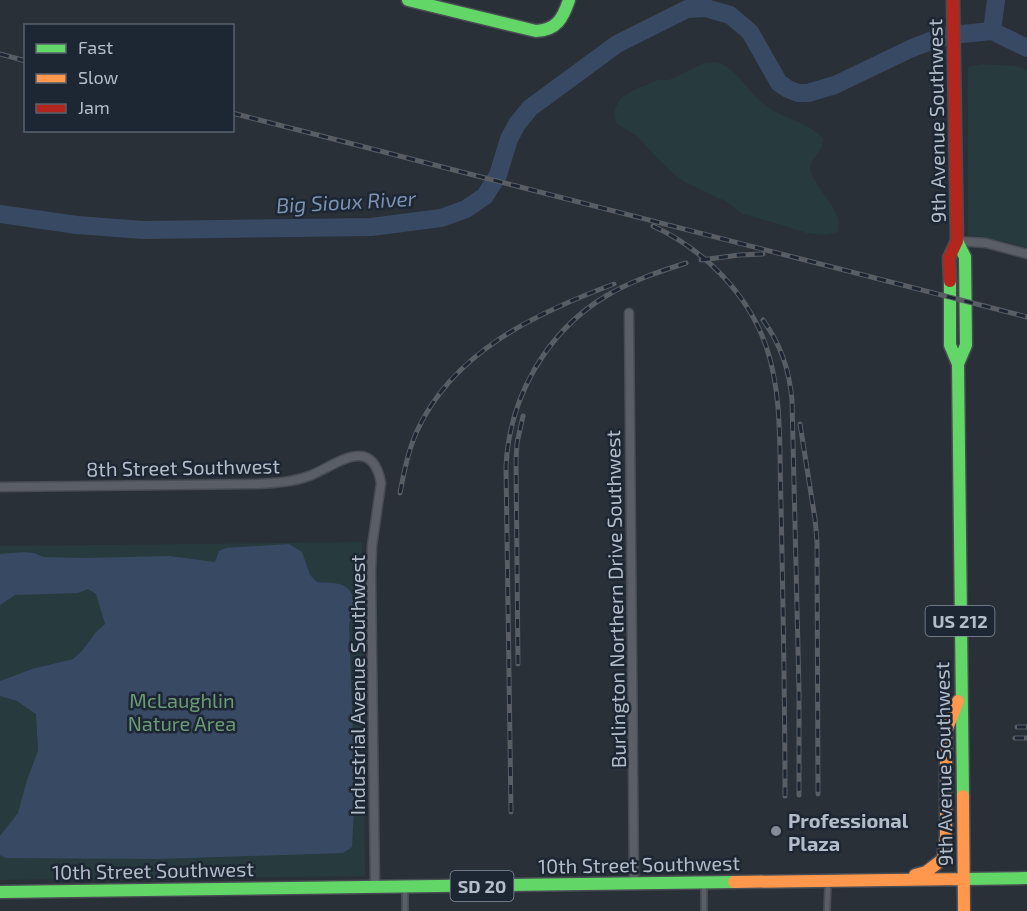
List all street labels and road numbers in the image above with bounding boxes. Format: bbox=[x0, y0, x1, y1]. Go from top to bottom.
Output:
street label: 9th Avenue Southwest bbox=[922, 18, 950, 223]
street label: Burlington Northern Drive Southwest bbox=[600, 429, 630, 768]
street label: 8th Street Southwest bbox=[86, 453, 281, 481]
street label: Industrial Avenue Southwest bbox=[345, 554, 369, 815]
road number: US 212 bbox=[926, 606, 994, 636]
street label: 9th Avenue Southwest bbox=[929, 661, 957, 866]
street label: 10th Street Southwest bbox=[538, 850, 741, 878]
street label: 10th Street Southwest bbox=[52, 856, 255, 884]
road number: SD 20 bbox=[450, 871, 514, 901]

